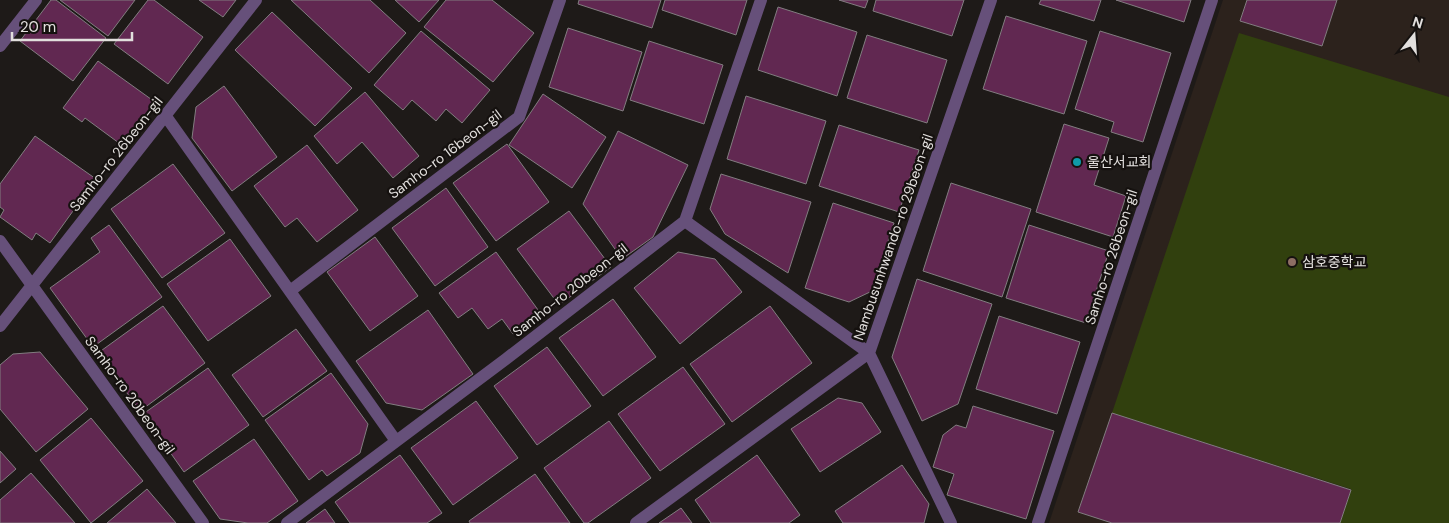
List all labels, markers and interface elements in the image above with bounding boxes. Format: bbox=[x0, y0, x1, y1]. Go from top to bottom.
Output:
scale bar bbox=[12, 10, 132, 42]
north arrow bbox=[1389, 10, 1439, 60]
text: N bbox=[1410, 12, 1425, 33]
text: 20 m bbox=[20, 17, 56, 37]
street label: Samho-ro 26beon-gil bbox=[66, 93, 166, 215]
street label: Samho-ro 16beon-gil bbox=[385, 106, 505, 202]
street label: Nambusunhwando-ro 29beon-gil bbox=[849, 131, 937, 343]
place label: 울산서교회 bbox=[1087, 153, 1151, 171]
marker: 울산서교회 bbox=[1071, 156, 1083, 168]
street label: Samho-ro 26beon-gil bbox=[1081, 187, 1141, 327]
street label: Samho-ro 20beon-gil bbox=[509, 239, 631, 341]
place label: 삼호중학교 bbox=[1302, 253, 1367, 271]
marker: 삼호중학교 bbox=[1286, 256, 1298, 268]
street label: Samho-ro 20beon-gil bbox=[81, 332, 179, 458]

